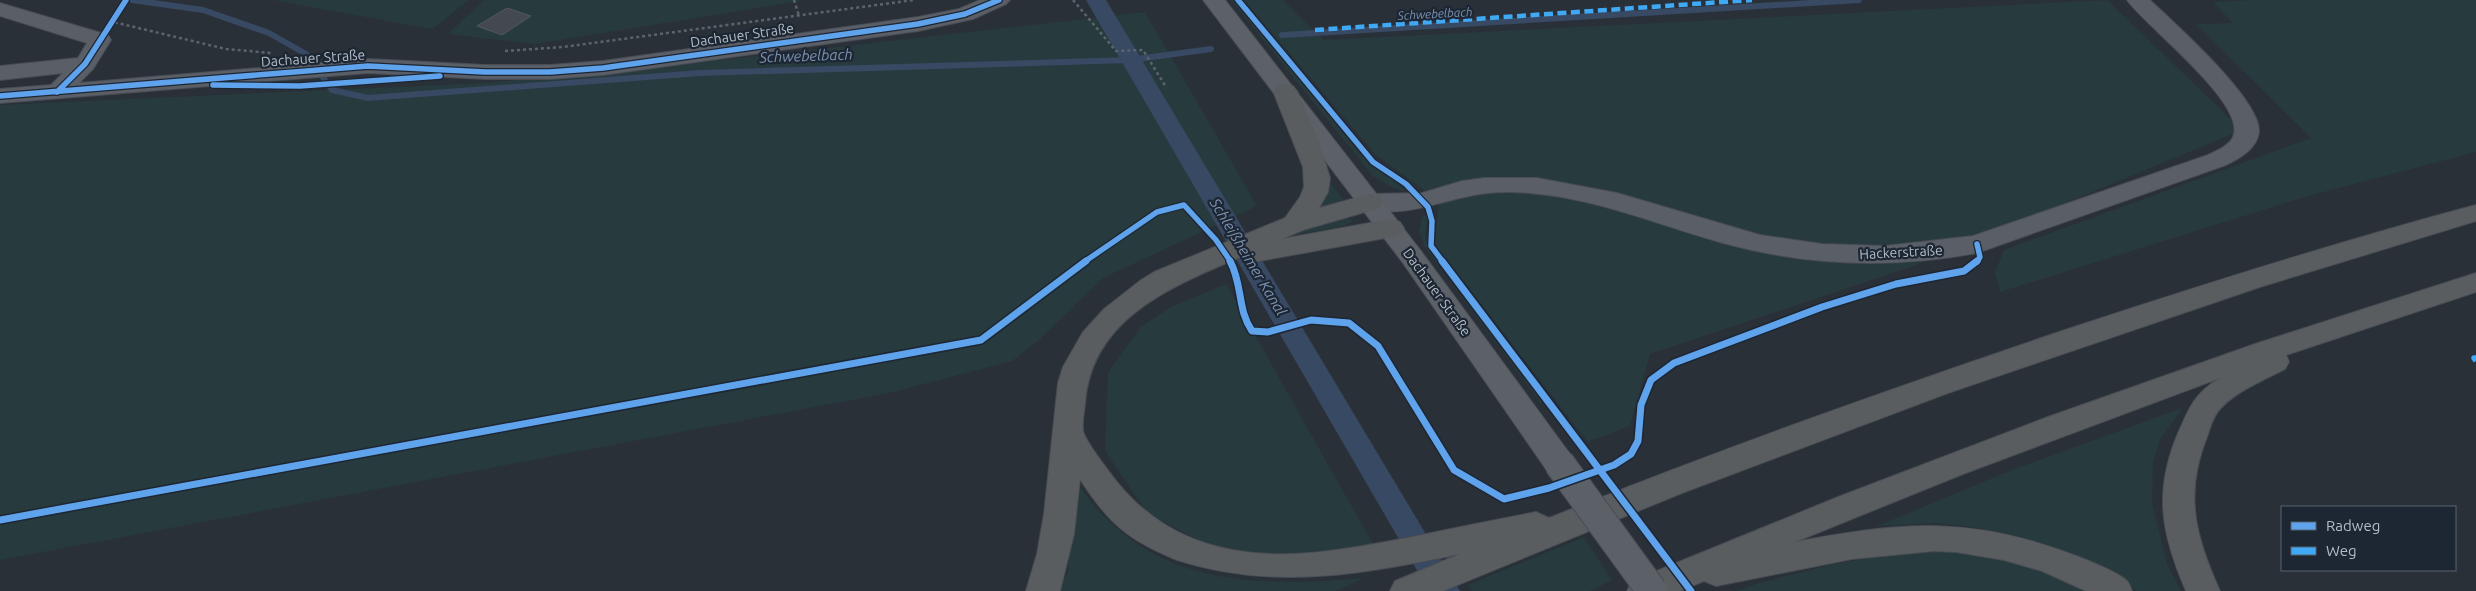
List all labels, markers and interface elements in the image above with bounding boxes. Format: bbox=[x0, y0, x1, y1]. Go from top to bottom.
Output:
water label: Schwebelbach bbox=[1396, 5, 1473, 22]
street label: Dachauer Straße bbox=[689, 20, 795, 50]
water label: Schwebelbach bbox=[758, 45, 853, 66]
street label: Dachauer Straße bbox=[260, 46, 366, 70]
water label: Schleißheimer Kanal bbox=[1206, 194, 1291, 319]
street label: Hackerstraße bbox=[1859, 242, 1943, 262]
street label: Dachauer Straße bbox=[1400, 245, 1474, 339]
legend bbox=[2281, 506, 2456, 571]
text: Radweg bbox=[2326, 517, 2380, 534]
text: Weg bbox=[2326, 542, 2357, 559]

